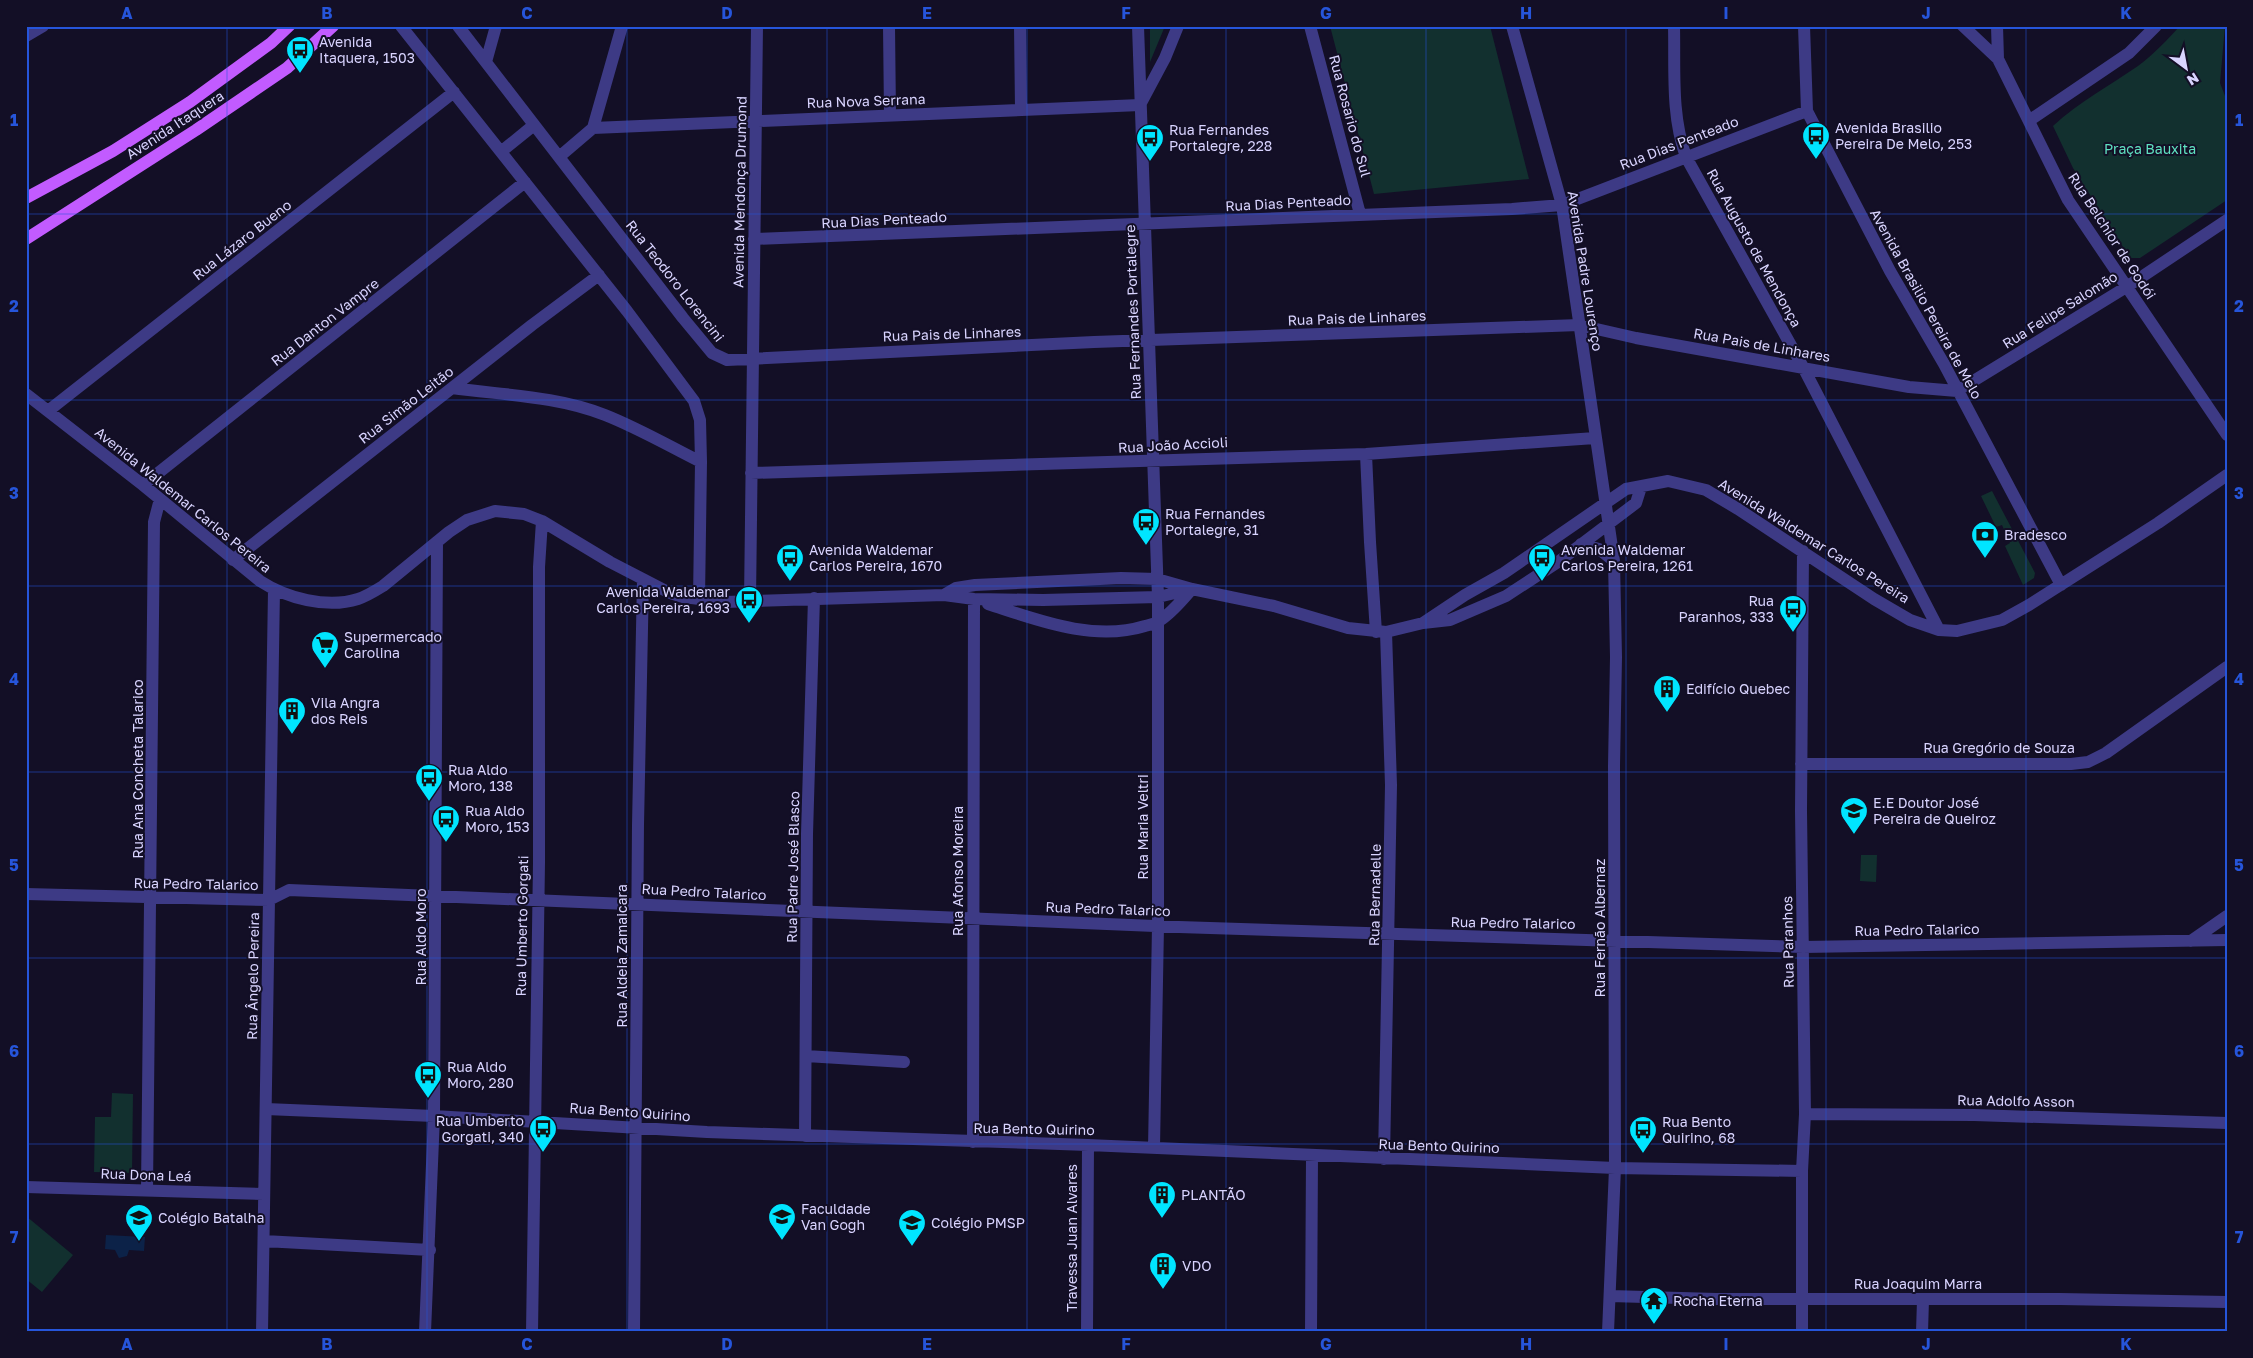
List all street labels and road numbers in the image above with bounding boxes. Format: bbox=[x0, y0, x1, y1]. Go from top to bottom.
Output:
street label: Rua Rosario do Sul bbox=[1326, 53, 1375, 179]
street label: Avenida Itaquera bbox=[123, 87, 227, 162]
street label: Rua Nova Serrana bbox=[806, 90, 926, 111]
street label: Avenida Mendonça Drumond bbox=[729, 96, 750, 288]
street label: Rua Dias Penteado bbox=[1617, 112, 1741, 173]
street label: Rua Augusto de Mendonça bbox=[1704, 165, 1805, 330]
street label: Rua Belchior de Godói bbox=[2065, 169, 2160, 302]
street label: Avenida Padre Lourenço bbox=[1564, 190, 1607, 352]
street label: Rua Dias Penteado bbox=[1225, 191, 1351, 214]
street label: Rua Lázaro Bueno bbox=[189, 196, 294, 283]
street label: Avenida Brasilio Pereira de Melo bbox=[1867, 206, 1986, 402]
street label: Rua Dias Penteado bbox=[821, 208, 947, 231]
street label: Rua Teodoro Lorencini bbox=[623, 217, 728, 345]
street label: Rua Fernandes Portalegre bbox=[1121, 224, 1144, 400]
street label: Rua Felipe Salomão bbox=[1999, 267, 2120, 352]
street label: Rua Danton Vampre bbox=[267, 274, 382, 369]
street label: Rua Pais de Linhares bbox=[1287, 307, 1427, 328]
street label: Rua Pais de Linhares bbox=[882, 323, 1022, 344]
street label: Rua Pais de Linhares bbox=[1692, 324, 1832, 365]
street label: Rua Simão Leitão bbox=[355, 362, 456, 447]
street label: Avenida Waldemar Carlos Pereira bbox=[92, 423, 275, 576]
street label: Rua João Accioli bbox=[1118, 433, 1228, 456]
street label: Avenida Waldemar Carlos Pereira bbox=[1716, 475, 1913, 607]
street label: Rua Ana Concheta Talarico bbox=[129, 679, 146, 859]
street label: Rua Gregório de Souza bbox=[1923, 739, 2075, 756]
street label: Rua Maria Veltri bbox=[1134, 774, 1151, 880]
street label: Rua Padre José Blasco bbox=[783, 791, 802, 943]
street label: Rua Afonso Moreira bbox=[949, 806, 966, 936]
street label: Rua Bernadelle bbox=[1365, 844, 1384, 946]
street label: Rua Umberto Gorgati bbox=[512, 855, 531, 997]
street label: Rua Fernão Albernaz bbox=[1591, 859, 1608, 997]
street label: Rua Pedro Talarico bbox=[133, 874, 259, 893]
street label: Rua Pedro Talarico bbox=[641, 880, 767, 903]
street label: Rua Aldeia Zamaicara bbox=[613, 884, 630, 1028]
street label: Rua Aldo Moro bbox=[412, 888, 429, 986]
street label: Rua Paranhos bbox=[1778, 896, 1797, 988]
street label: Rua Pedro Talarico bbox=[1045, 898, 1171, 919]
street label: Rua Ângelo Pereira bbox=[243, 912, 262, 1040]
street label: Rua Pedro Talarico bbox=[1450, 913, 1576, 932]
street label: Rua Pedro Talarico bbox=[1854, 920, 1980, 939]
street label: Rua Adolfo Asson bbox=[1957, 1091, 2075, 1110]
street label: Rua Bento Quirino bbox=[569, 1099, 691, 1124]
street label: Rua Bento Quirino bbox=[973, 1119, 1095, 1138]
street label: Rua Bento Quirino bbox=[1378, 1135, 1500, 1156]
street label: Rua Dona Leá bbox=[100, 1164, 192, 1185]
street label: Travessa Juan Alvares bbox=[1063, 1164, 1080, 1312]
street label: Rua Joaquim Marra bbox=[1854, 1275, 1982, 1292]

